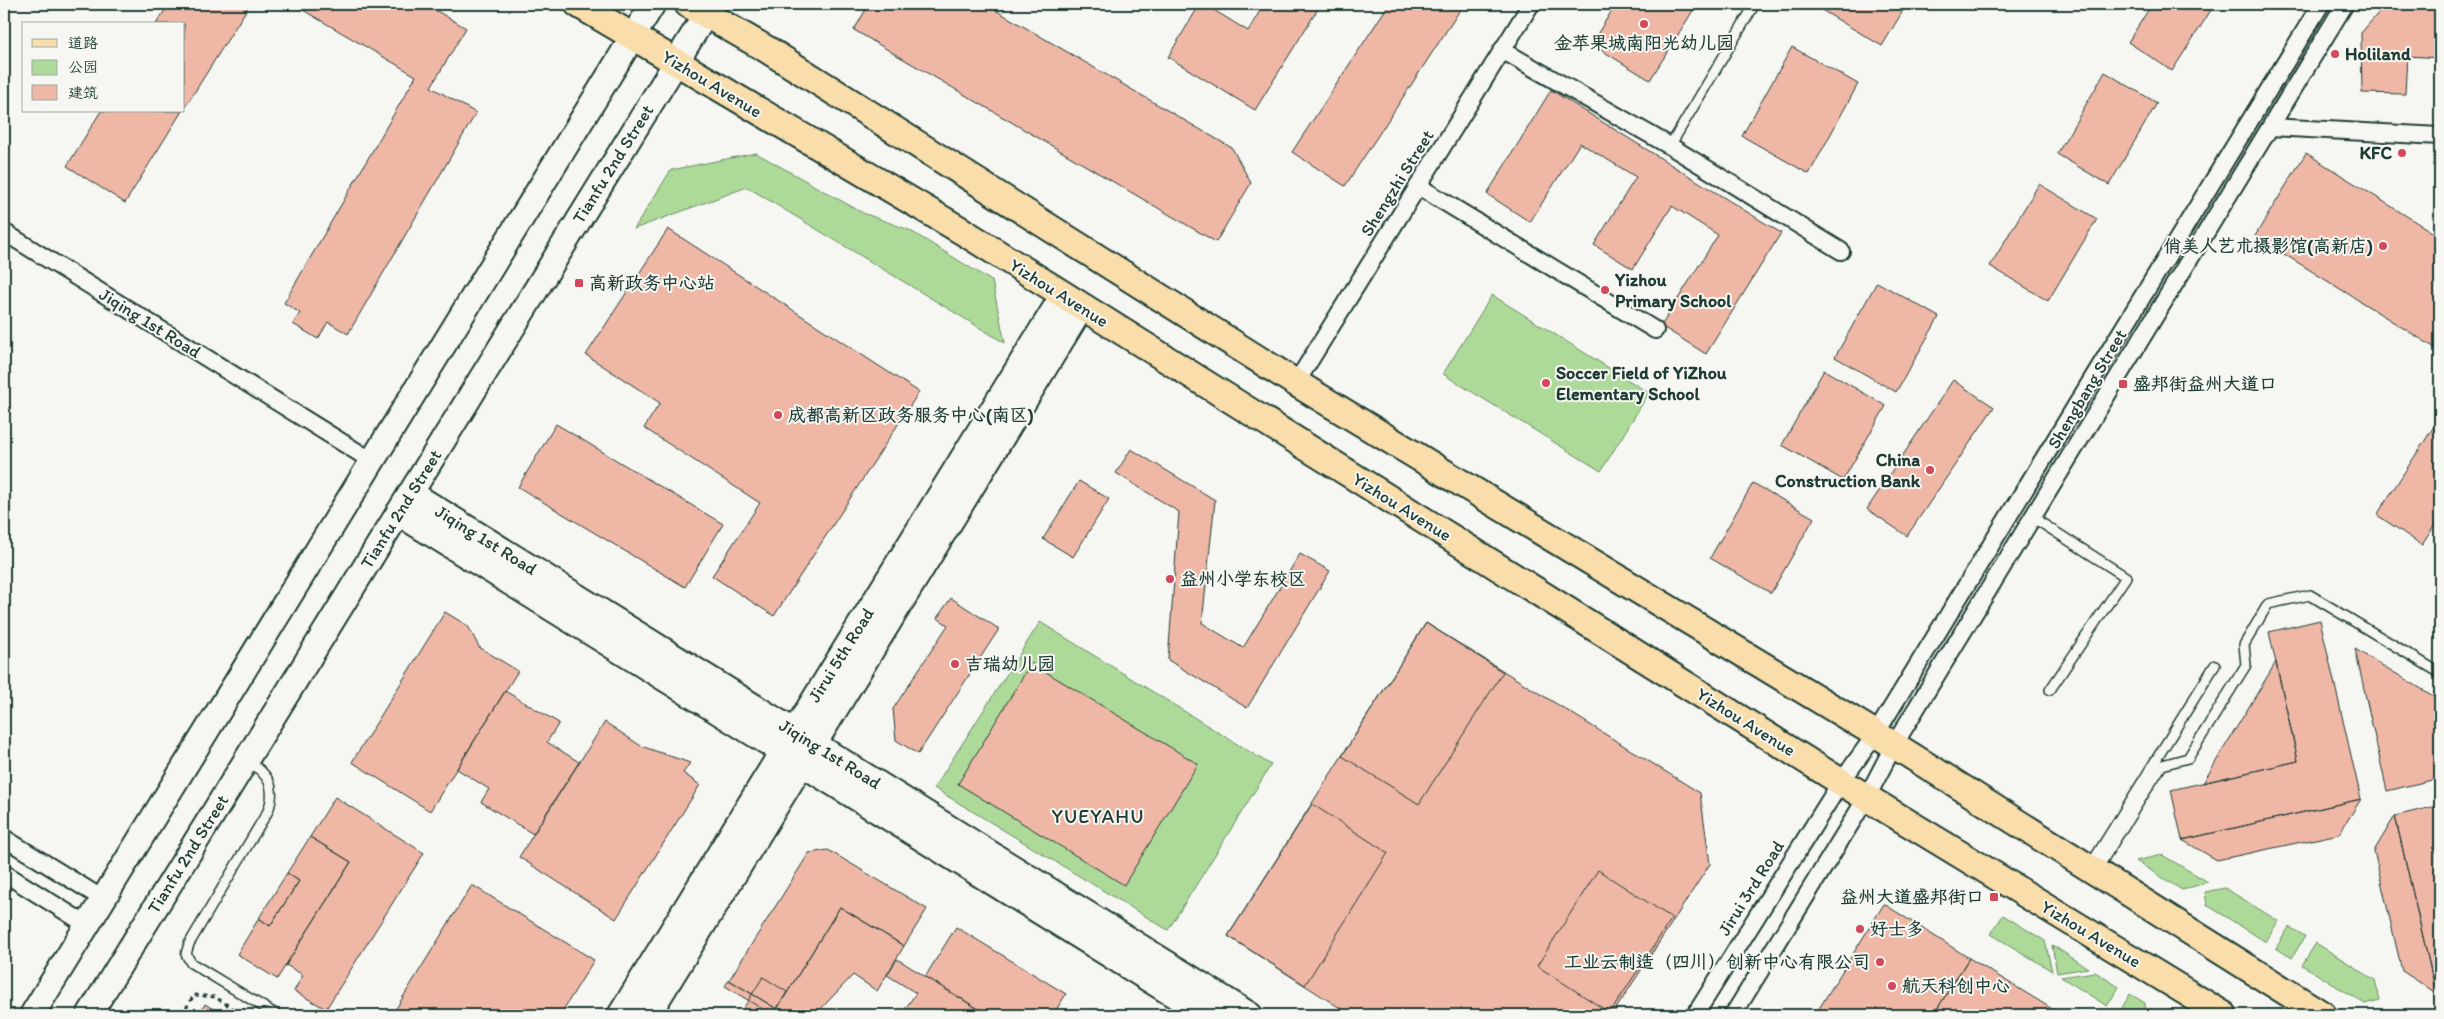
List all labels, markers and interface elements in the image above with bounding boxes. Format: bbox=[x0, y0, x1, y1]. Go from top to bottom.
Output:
marker: 金苹果城南阳光幼儿园 bbox=[1638, 18, 1650, 30]
legend bbox=[22, 22, 185, 112]
place label: 金苹果城南阳光幼儿园 bbox=[1554, 32, 1734, 54]
text: 道路 bbox=[68, 34, 98, 52]
place label: Holiland bbox=[2345, 43, 2412, 65]
street label: Yizhou Avenue bbox=[658, 46, 766, 122]
marker: Holiland bbox=[2329, 48, 2341, 60]
text: 公园 bbox=[68, 58, 98, 76]
text: 建筑 bbox=[68, 84, 98, 102]
street label: Tianfu 2nd Street bbox=[568, 100, 659, 228]
street label: Shengzhi Street bbox=[1355, 125, 1439, 240]
place label: KFC bbox=[2360, 142, 2392, 164]
marker: KFC bbox=[2396, 147, 2408, 159]
place label: 俏美人艺术摄影馆(高新店) bbox=[2163, 235, 2373, 257]
marker: 俏美人艺术摄影馆(高新店) bbox=[2377, 240, 2389, 252]
street label: Yizhou Avenue bbox=[1005, 254, 1113, 332]
place label: Yizhou Primary School bbox=[1614, 269, 1732, 312]
place label: 高新政务中心站 bbox=[589, 272, 715, 294]
marker: 高新政务中心站 bbox=[573, 277, 585, 289]
street label: Jiqing 1st Road bbox=[95, 283, 205, 363]
marker: Yizhou Primary School bbox=[1599, 284, 1611, 296]
street label: Shengbang Street bbox=[2043, 325, 2132, 453]
place label: Soccer Field of YiZhou Elementary School bbox=[1556, 362, 1727, 405]
place label: 盛邦街益州大道口 bbox=[2133, 373, 2277, 395]
marker: Soccer Field of YiZhou Elementary School bbox=[1540, 377, 1552, 389]
marker: 盛邦街益州大道口 bbox=[2117, 378, 2129, 390]
place label: 成都高新区政务服务中心(南区) bbox=[788, 404, 1034, 426]
marker: 成都高新区政务服务中心(南区) bbox=[772, 409, 784, 421]
street label: Tianfu 2nd Street bbox=[356, 445, 447, 573]
place label: China Construction Bank bbox=[1775, 449, 1921, 492]
marker: China Construction Bank bbox=[1924, 464, 1936, 476]
street label: Yizhou Avenue bbox=[1348, 468, 1456, 546]
street label: Jiqing 1st Road bbox=[431, 500, 541, 580]
place label: 益州小学东校区 bbox=[1180, 568, 1306, 590]
marker: 益州小学东校区 bbox=[1164, 573, 1176, 585]
street label: Jirui 5th Road bbox=[803, 603, 879, 706]
place label: 吉瑞幼儿园 bbox=[965, 653, 1055, 675]
marker: 吉瑞幼儿园 bbox=[949, 658, 961, 670]
street label: Yizhou Avenue bbox=[1692, 683, 1800, 761]
street label: Jiqing 1st Road bbox=[775, 714, 885, 794]
street label: Tianfu 2nd Street bbox=[143, 790, 234, 918]
district label: YUEYAHU bbox=[1052, 804, 1144, 828]
street label: Jirui 3rd Road bbox=[1713, 836, 1789, 940]
place label: 益州大道盛邦街口 bbox=[1840, 886, 1984, 908]
marker: 益州大道盛邦街口 bbox=[1988, 891, 2000, 903]
street label: Yizhou Avenue bbox=[2037, 896, 2145, 972]
place label: 好士多 bbox=[1870, 918, 1924, 940]
marker: 好士多 bbox=[1854, 923, 1866, 935]
place label: 工业云制造（四川）创新中心有限公司 bbox=[1564, 951, 1870, 973]
marker: 工业云制造（四川）创新中心有限公司 bbox=[1874, 956, 1886, 968]
place label: 航天科创中心 bbox=[1902, 975, 2010, 997]
marker: 航天科创中心 bbox=[1886, 980, 1898, 992]

